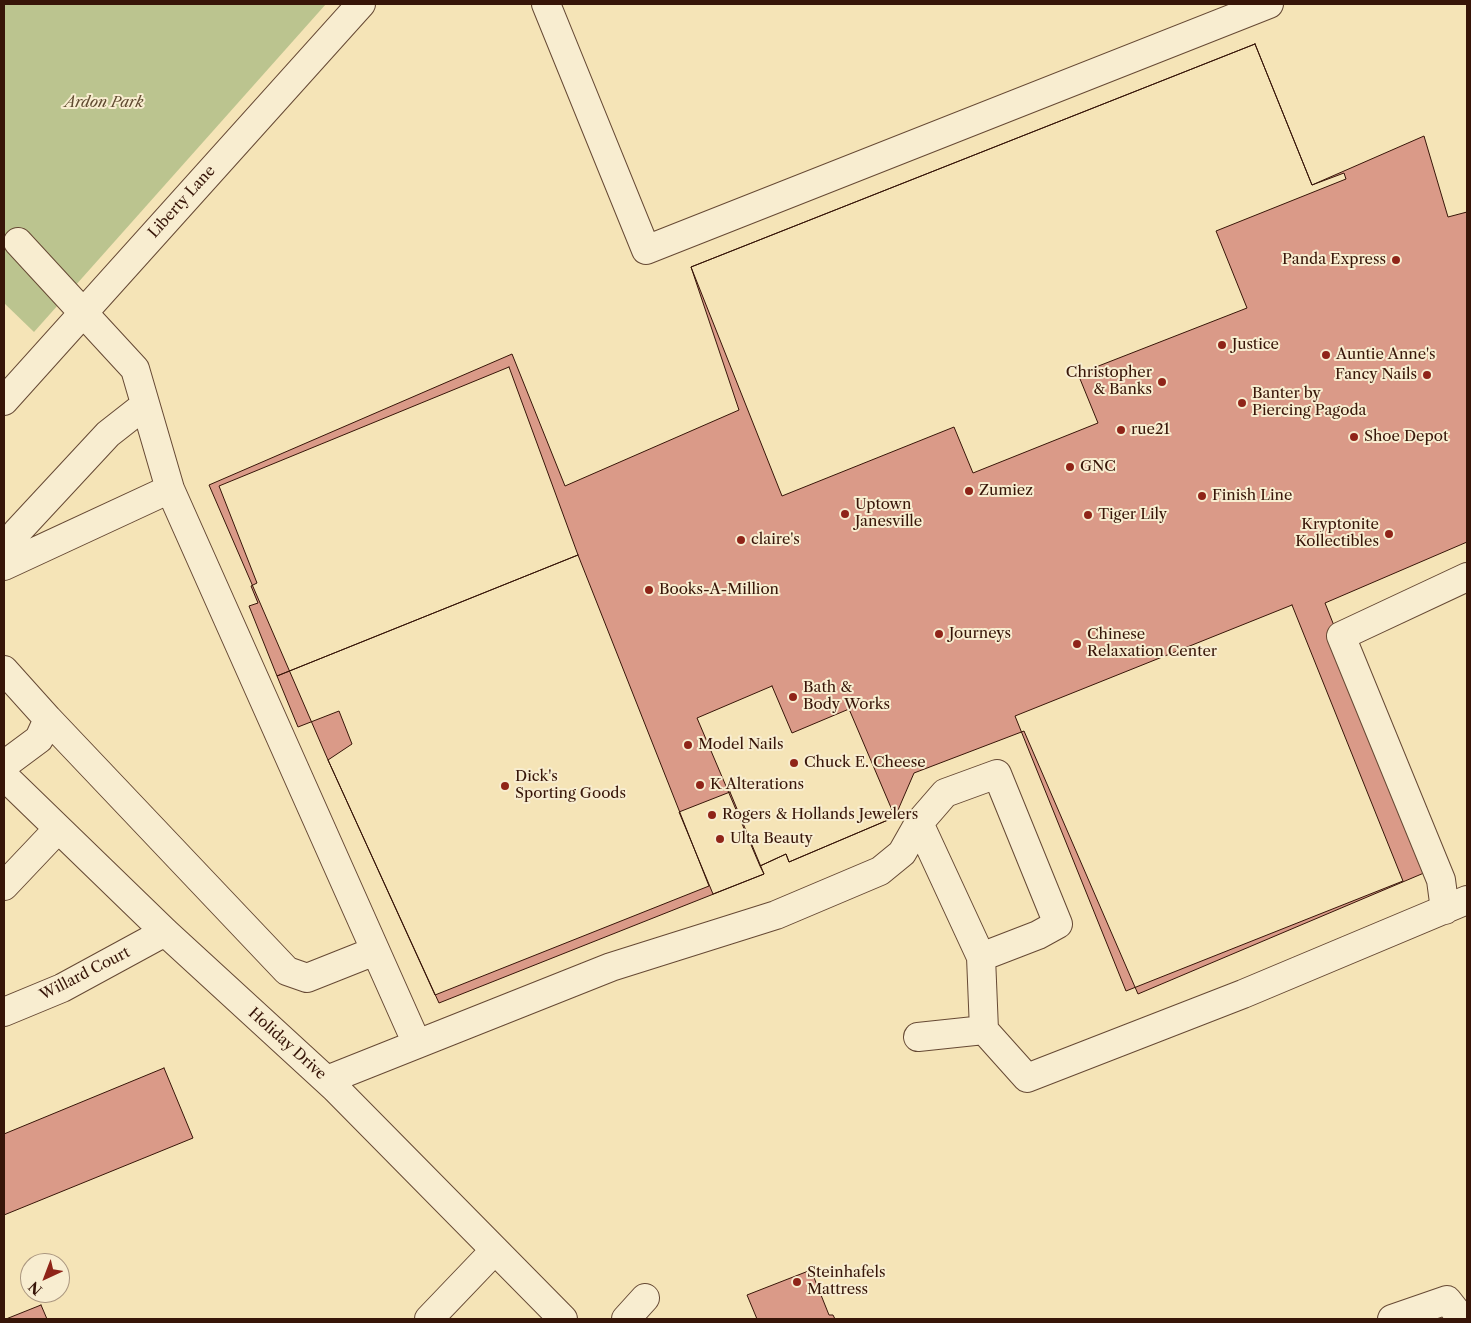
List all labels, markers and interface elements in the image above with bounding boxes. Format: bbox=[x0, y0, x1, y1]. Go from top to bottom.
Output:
park label: Ardon Park bbox=[65, 94, 143, 112]
street label: Liberty Lane bbox=[145, 162, 219, 242]
place label: Panda Express bbox=[1282, 251, 1386, 269]
marker: Panda Express bbox=[1390, 254, 1402, 266]
place label: Justice bbox=[1232, 336, 1279, 354]
marker: Justice bbox=[1216, 339, 1228, 351]
place label: Auntie Anne's bbox=[1336, 346, 1436, 364]
marker: Auntie Anne's bbox=[1320, 349, 1332, 361]
place label: Christopher & Banks bbox=[1066, 364, 1152, 399]
place label: Fancy Nails bbox=[1335, 366, 1417, 384]
marker: Fancy Nails bbox=[1421, 369, 1433, 381]
marker: Christopher & Banks bbox=[1156, 376, 1168, 388]
place label: Banter by Piercing Pagoda bbox=[1252, 385, 1366, 420]
marker: Banter by Piercing Pagoda bbox=[1236, 397, 1248, 409]
place label: rue21 bbox=[1131, 421, 1170, 439]
marker: rue21 bbox=[1115, 424, 1127, 436]
place label: Shoe Depot bbox=[1364, 428, 1448, 446]
marker: Shoe Depot bbox=[1348, 431, 1360, 443]
place label: GNC bbox=[1080, 458, 1116, 476]
marker: GNC bbox=[1064, 461, 1076, 473]
place label: Zumiez bbox=[979, 482, 1033, 500]
marker: Zumiez bbox=[963, 485, 975, 497]
place label: Finish Line bbox=[1212, 487, 1292, 505]
marker: Finish Line bbox=[1196, 490, 1208, 502]
place label: Uptown Janesville bbox=[855, 496, 922, 531]
place label: Tiger Lily bbox=[1098, 506, 1167, 524]
marker: Uptown Janesville bbox=[839, 508, 851, 520]
marker: Tiger Lily bbox=[1082, 509, 1094, 521]
place label: Kryptonite Kollectibles bbox=[1295, 516, 1379, 551]
marker: Kryptonite Kollectibles bbox=[1383, 528, 1395, 540]
place label: claire's bbox=[751, 531, 800, 549]
marker: claire's bbox=[735, 534, 747, 546]
place label: Books-A-Million bbox=[659, 581, 779, 599]
marker: Books-A-Million bbox=[643, 584, 655, 596]
place label: Journeys bbox=[949, 625, 1011, 643]
place label: Chinese Relaxation Center bbox=[1087, 626, 1217, 661]
marker: Journeys bbox=[933, 628, 945, 640]
marker: Chinese Relaxation Center bbox=[1071, 638, 1083, 650]
place label: Bath & Body Works bbox=[803, 679, 890, 714]
marker: Bath & Body Works bbox=[787, 691, 799, 703]
place label: Model Nails bbox=[698, 736, 783, 754]
marker: Model Nails bbox=[682, 739, 694, 751]
place label: Chuck E. Cheese bbox=[804, 754, 926, 772]
marker: Chuck E. Cheese bbox=[788, 757, 800, 769]
place label: Dick's Sporting Goods bbox=[515, 768, 626, 803]
place label: K Alterations bbox=[710, 776, 804, 794]
marker: K Alterations bbox=[694, 779, 706, 791]
marker: Dick's Sporting Goods bbox=[499, 780, 511, 792]
place label: Rogers & Hollands Jewelers bbox=[722, 806, 918, 824]
marker: Rogers & Hollands Jewelers bbox=[706, 809, 718, 821]
place label: Ulta Beauty bbox=[730, 830, 813, 848]
marker: Ulta Beauty bbox=[714, 833, 726, 845]
street label: Willard Court bbox=[37, 944, 133, 1004]
street label: Holiday Drive bbox=[244, 1004, 330, 1084]
north arrow bbox=[20, 1253, 70, 1303]
place label: Steinhafels Mattress bbox=[807, 1264, 886, 1299]
marker: Steinhafels Mattress bbox=[791, 1276, 803, 1288]
text: N bbox=[25, 1278, 46, 1299]

